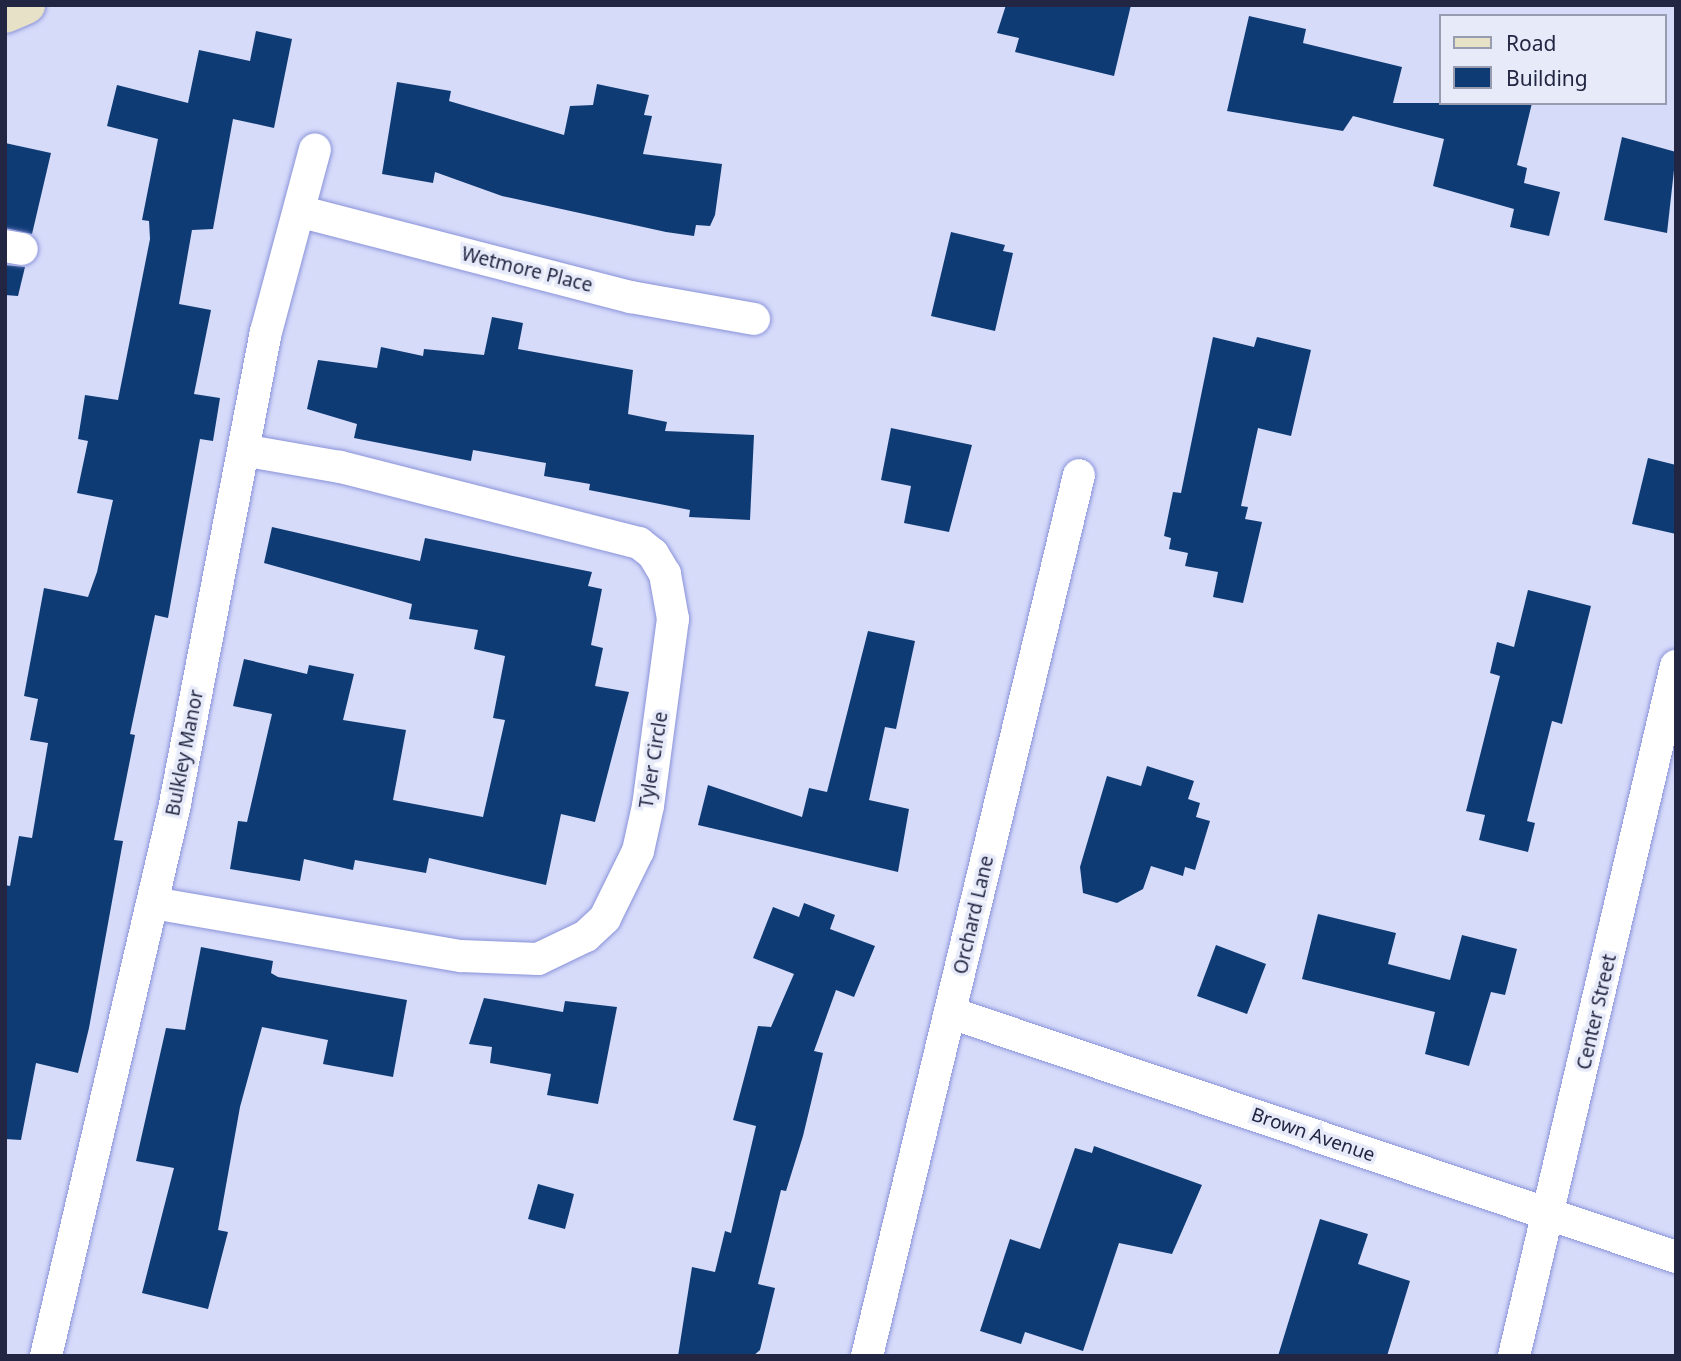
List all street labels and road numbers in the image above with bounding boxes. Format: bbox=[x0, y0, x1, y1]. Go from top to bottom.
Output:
street label: Wetmore Place bbox=[459, 243, 595, 297]
street label: Bulkley Manor bbox=[162, 688, 208, 818]
street label: Tyler Circle bbox=[635, 710, 673, 810]
street label: Orchard Lane bbox=[949, 853, 999, 977]
street label: Center Street bbox=[1573, 952, 1621, 1072]
street label: Brown Avenue bbox=[1248, 1103, 1378, 1167]

